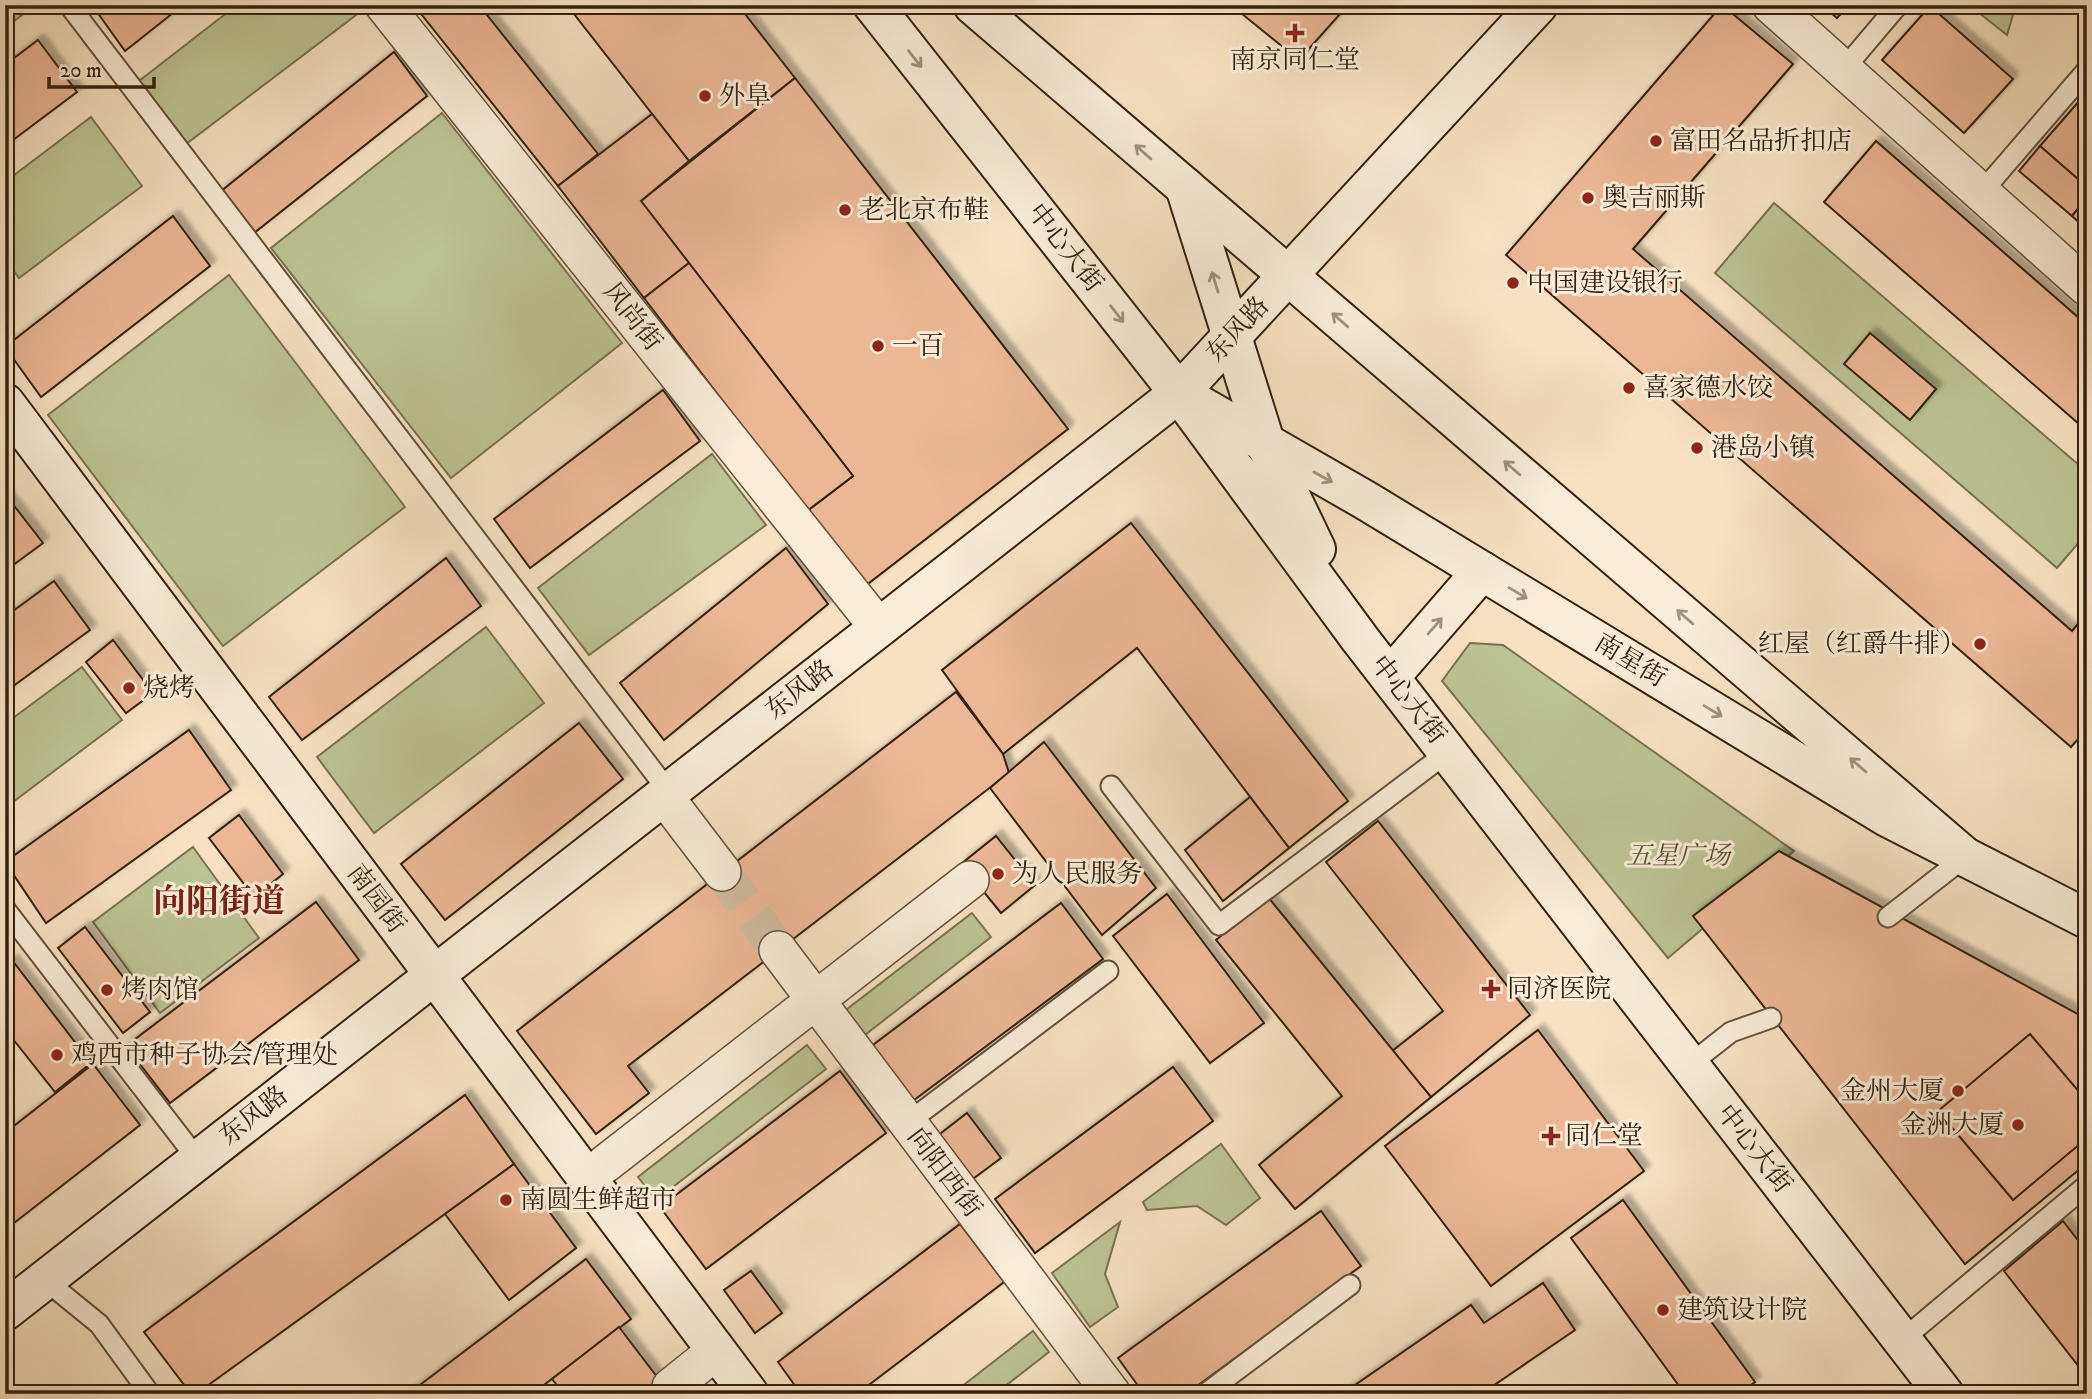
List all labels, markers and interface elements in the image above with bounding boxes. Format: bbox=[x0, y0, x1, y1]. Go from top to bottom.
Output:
marker: 南京同仁堂 bbox=[1287, 25, 1303, 41]
place label: 南京同仁堂 bbox=[1230, 44, 1360, 77]
scale bar bbox=[49, 46, 154, 90]
one-way arrow bbox=[908, 49, 923, 67]
text: 20 m bbox=[60, 58, 102, 84]
place label: 外阜 bbox=[719, 80, 771, 113]
marker: 外阜 bbox=[697, 88, 713, 104]
place label: 富田名品折扣店 bbox=[1670, 125, 1852, 158]
marker: 富田名品折扣店 bbox=[1648, 133, 1664, 149]
one-way arrow bbox=[1135, 144, 1153, 160]
place label: 奥吉丽斯 bbox=[1602, 182, 1706, 215]
marker: 奥吉丽斯 bbox=[1580, 190, 1596, 206]
place label: 老北京布鞋 bbox=[859, 194, 989, 227]
street label: 中心大街 bbox=[1020, 197, 1110, 299]
marker: 老北京布鞋 bbox=[837, 202, 853, 218]
place label: 中国建设银行 bbox=[1527, 267, 1683, 300]
one-way arrow bbox=[1207, 271, 1220, 293]
marker: 中国建设银行 bbox=[1505, 275, 1521, 291]
street label: 风尚街 bbox=[595, 276, 669, 358]
street label: 东风路 bbox=[1199, 290, 1277, 370]
one-way arrow bbox=[1109, 305, 1125, 323]
one-way arrow bbox=[1331, 312, 1349, 328]
place label: 一百 bbox=[892, 330, 944, 363]
marker: 一百 bbox=[870, 338, 886, 354]
place label: 喜家德水饺 bbox=[1643, 372, 1773, 405]
marker: 喜家德水饺 bbox=[1621, 380, 1637, 396]
place label: 港岛小镇 bbox=[1711, 432, 1815, 465]
marker: 港岛小镇 bbox=[1689, 440, 1705, 456]
one-way arrow bbox=[1504, 460, 1522, 476]
one-way arrow bbox=[1312, 471, 1333, 484]
one-way arrow bbox=[1508, 586, 1528, 600]
one-way arrow bbox=[1676, 609, 1694, 625]
one-way arrow bbox=[1427, 617, 1443, 635]
street label: 南星街 bbox=[1588, 627, 1672, 695]
place label: 红屋（红爵牛排） bbox=[1758, 628, 1966, 661]
marker: 红屋（红爵牛排） bbox=[1972, 636, 1988, 652]
street label: 中心大街 bbox=[1363, 649, 1453, 751]
street label: 东风路 bbox=[759, 653, 841, 727]
place label: 烧烤 bbox=[143, 672, 195, 705]
marker: 烧烤 bbox=[121, 680, 137, 696]
one-way arrow bbox=[1702, 705, 1722, 719]
one-way arrow bbox=[1849, 757, 1867, 773]
park label: 五星广场 bbox=[1626, 840, 1732, 873]
street label: 南园街 bbox=[339, 858, 413, 940]
place label: 为人民服务 bbox=[1012, 858, 1142, 891]
marker: 为人民服务 bbox=[990, 866, 1006, 882]
district label: 向阳街道 bbox=[153, 882, 285, 923]
place label: 同济医院 bbox=[1507, 973, 1611, 1006]
place label: 烤肉馆 bbox=[121, 974, 199, 1007]
marker: 同济医院 bbox=[1481, 979, 1501, 999]
marker: 烤肉馆 bbox=[99, 982, 115, 998]
place label: 鸡西市种子协会/管理处 bbox=[71, 1039, 338, 1072]
marker: 鸡西市种子协会/管理处 bbox=[49, 1047, 65, 1063]
place label: 金州大厦 bbox=[1840, 1075, 1944, 1108]
street label: 东风路 bbox=[213, 1079, 295, 1153]
marker: 金州大厦 bbox=[1950, 1083, 1966, 1099]
street label: 中心大街 bbox=[1709, 1098, 1799, 1200]
place label: 金洲大厦 bbox=[1900, 1109, 2004, 1142]
marker: 金洲大厦 bbox=[2010, 1117, 2026, 1133]
place label: 同仁堂 bbox=[1565, 1120, 1643, 1153]
street label: 向阳西街 bbox=[900, 1122, 988, 1224]
marker: 同仁堂 bbox=[1543, 1128, 1559, 1144]
place label: 南圆生鲜超市 bbox=[520, 1184, 676, 1217]
marker: 南圆生鲜超市 bbox=[498, 1192, 514, 1208]
place label: 建筑设计院 bbox=[1677, 1294, 1807, 1327]
marker: 建筑设计院 bbox=[1655, 1302, 1671, 1318]

